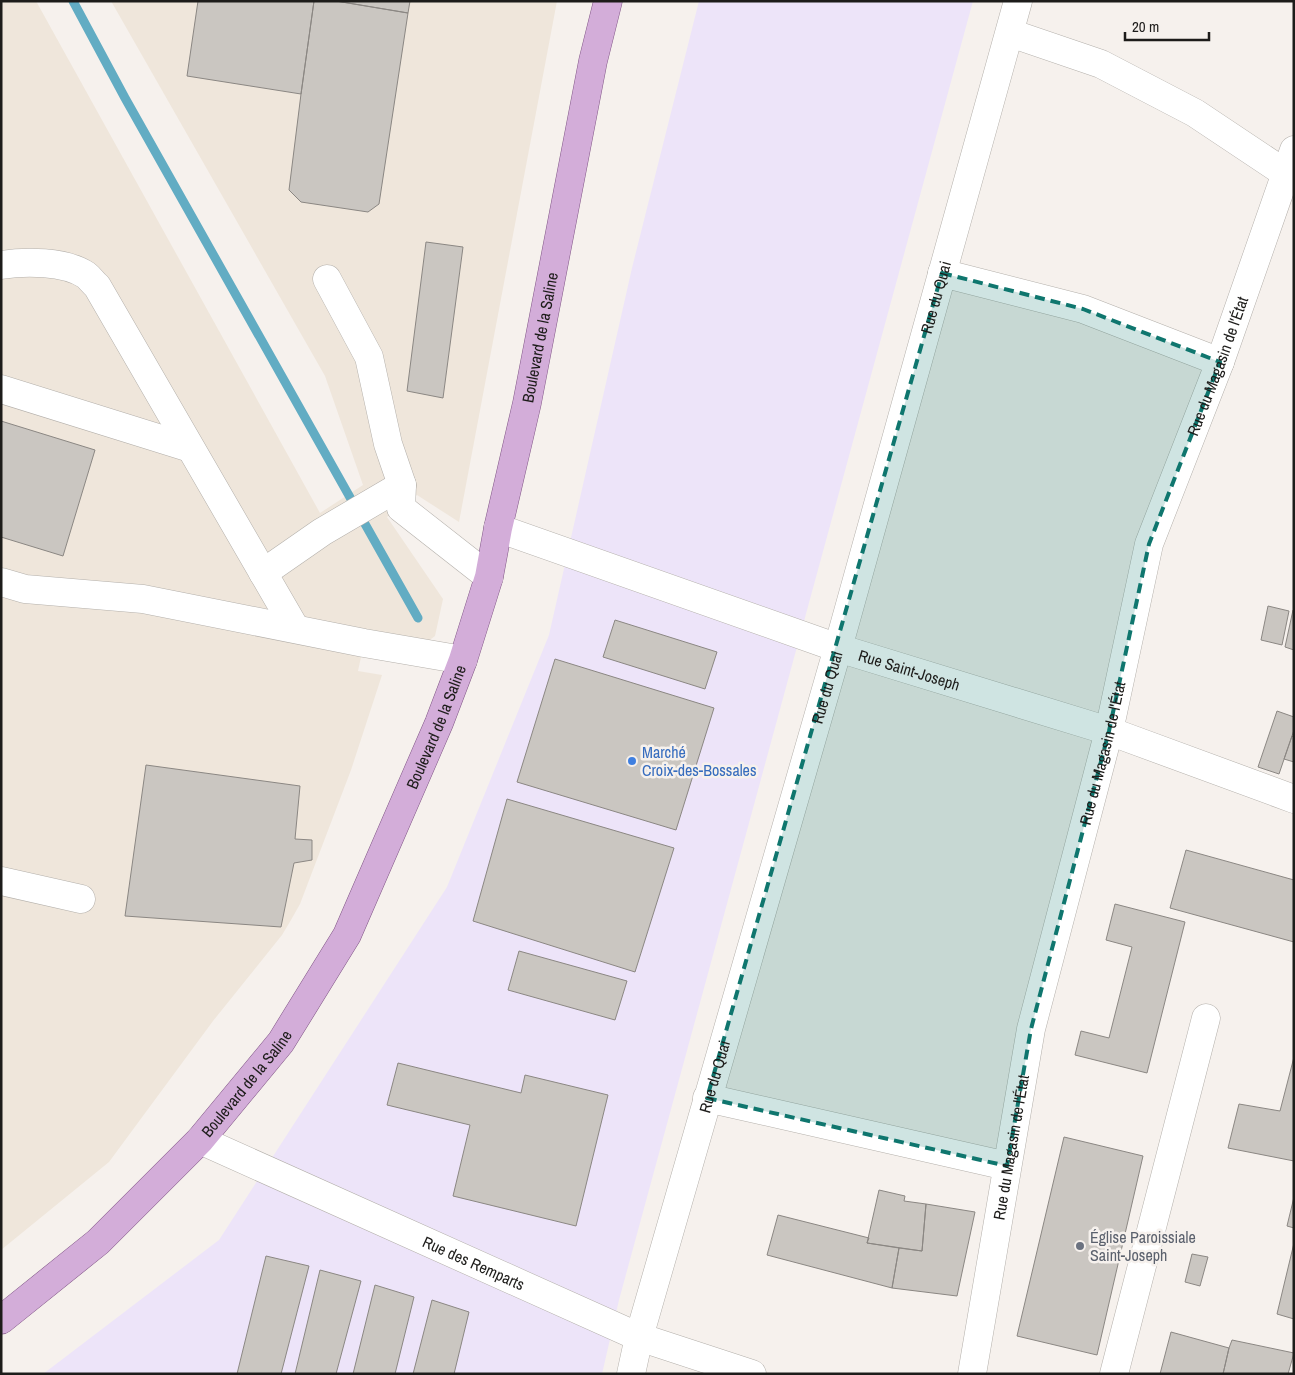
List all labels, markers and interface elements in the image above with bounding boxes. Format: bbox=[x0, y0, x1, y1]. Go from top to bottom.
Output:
scale bar bbox=[1125, 10, 1209, 42]
text: 20 m bbox=[1132, 16, 1159, 37]
street label: Rue du Quai bbox=[915, 259, 956, 336]
street label: Boulevard de la Saline bbox=[516, 270, 563, 404]
street label: Rue du Magasin de l'État bbox=[1181, 293, 1253, 439]
street label: Rue Saint-Joseph bbox=[856, 644, 963, 696]
street label: Rue du Quai bbox=[806, 649, 848, 726]
street label: Boulevard de la Saline bbox=[401, 662, 471, 792]
street label: Rue du Magasin de l'État bbox=[1074, 679, 1130, 827]
place label: Marché Croix-des-Bossales bbox=[642, 741, 756, 781]
marker: Marché Croix-des-Bossales bbox=[626, 755, 638, 767]
street label: Boulevard de la Saline bbox=[196, 1026, 297, 1141]
street label: Rue du Quai bbox=[693, 1038, 735, 1115]
street label: Rue du Magasin de l'État bbox=[988, 1073, 1034, 1222]
place label: Église Paroissiale Saint-Joseph bbox=[1090, 1226, 1196, 1266]
street label: Rue des Remparts bbox=[419, 1230, 528, 1295]
marker: Église Paroissiale Saint-Joseph bbox=[1074, 1240, 1086, 1252]

